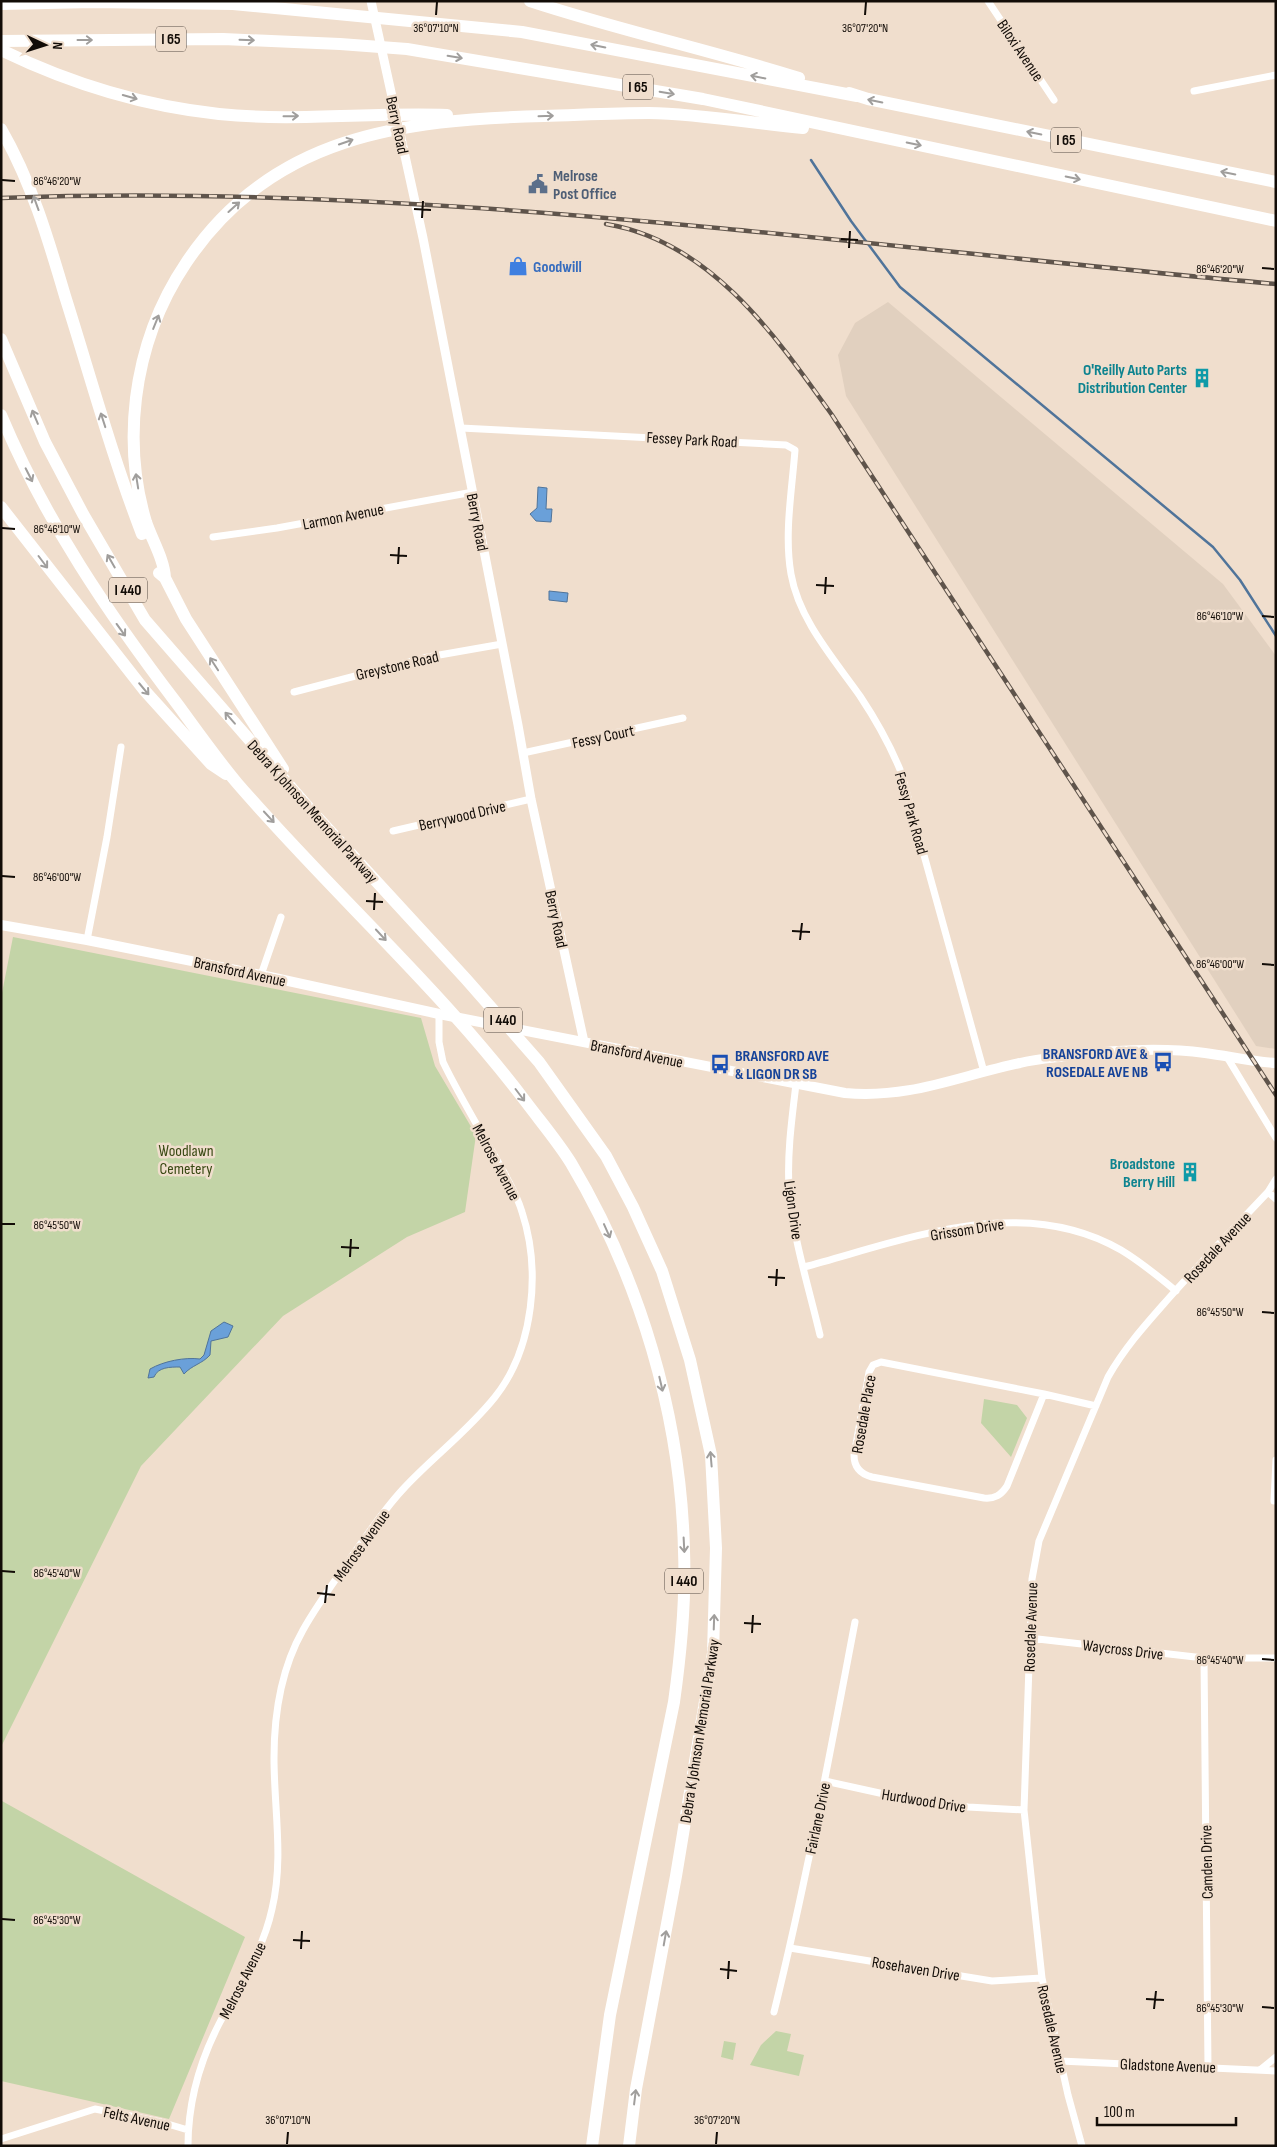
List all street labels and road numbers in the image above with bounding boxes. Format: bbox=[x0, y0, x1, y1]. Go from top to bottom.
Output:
street label: Biloxi Avenue bbox=[992, 16, 1047, 85]
road number: I 65 bbox=[156, 26, 186, 52]
road number: I 65 bbox=[623, 74, 653, 100]
street label: Berry Road bbox=[381, 95, 412, 156]
road number: I 65 bbox=[1051, 128, 1081, 152]
street label: Fessey Park Road bbox=[646, 429, 738, 452]
street label: Berry Road bbox=[462, 492, 491, 553]
street label: Larmon Avenue bbox=[301, 500, 385, 535]
road number: I 440 bbox=[109, 578, 147, 602]
street label: Greystone Road bbox=[354, 648, 441, 685]
street label: Fessy Court bbox=[571, 722, 636, 753]
street label: Debra K Johnson Memorial Parkway bbox=[243, 737, 381, 887]
street label: Fessy Park Road bbox=[890, 770, 931, 857]
street label: Berrywood Drive bbox=[417, 797, 508, 836]
street label: Berry Road bbox=[540, 889, 571, 950]
street label: Bransford Avenue bbox=[192, 953, 288, 992]
road number: I 440 bbox=[484, 1008, 522, 1032]
street label: Bransford Avenue bbox=[589, 1036, 685, 1073]
street label: Melrose Avenue bbox=[468, 1121, 524, 1204]
street label: Ligon Drive bbox=[779, 1180, 806, 1241]
street label: Rosedale Avenue bbox=[1180, 1209, 1256, 1287]
street label: Grissom Drive bbox=[929, 1215, 1005, 1246]
street label: Rosedale Place bbox=[848, 1373, 881, 1455]
street label: Melrose Avenue bbox=[330, 1506, 395, 1585]
road number: I 440 bbox=[665, 1568, 703, 1594]
street label: Rosedale Avenue bbox=[1020, 1582, 1043, 1672]
street label: Waycross Drive bbox=[1081, 1636, 1164, 1665]
street label: Debra K Johnson Memorial Parkway bbox=[677, 1638, 724, 1824]
street label: Fairlane Drive bbox=[802, 1781, 835, 1856]
street label: Hurdwood Drive bbox=[880, 1785, 967, 1818]
street label: Camden Drive bbox=[1197, 1825, 1218, 1899]
street label: Melrose Avenue bbox=[216, 1939, 271, 2022]
street label: Rosehaven Drive bbox=[870, 1953, 961, 1986]
street label: Rosedale Avenue bbox=[1032, 1983, 1071, 2075]
street label: Gladstone Avenue bbox=[1120, 2055, 1216, 2078]
street label: Felts Avenue bbox=[102, 2103, 172, 2136]

